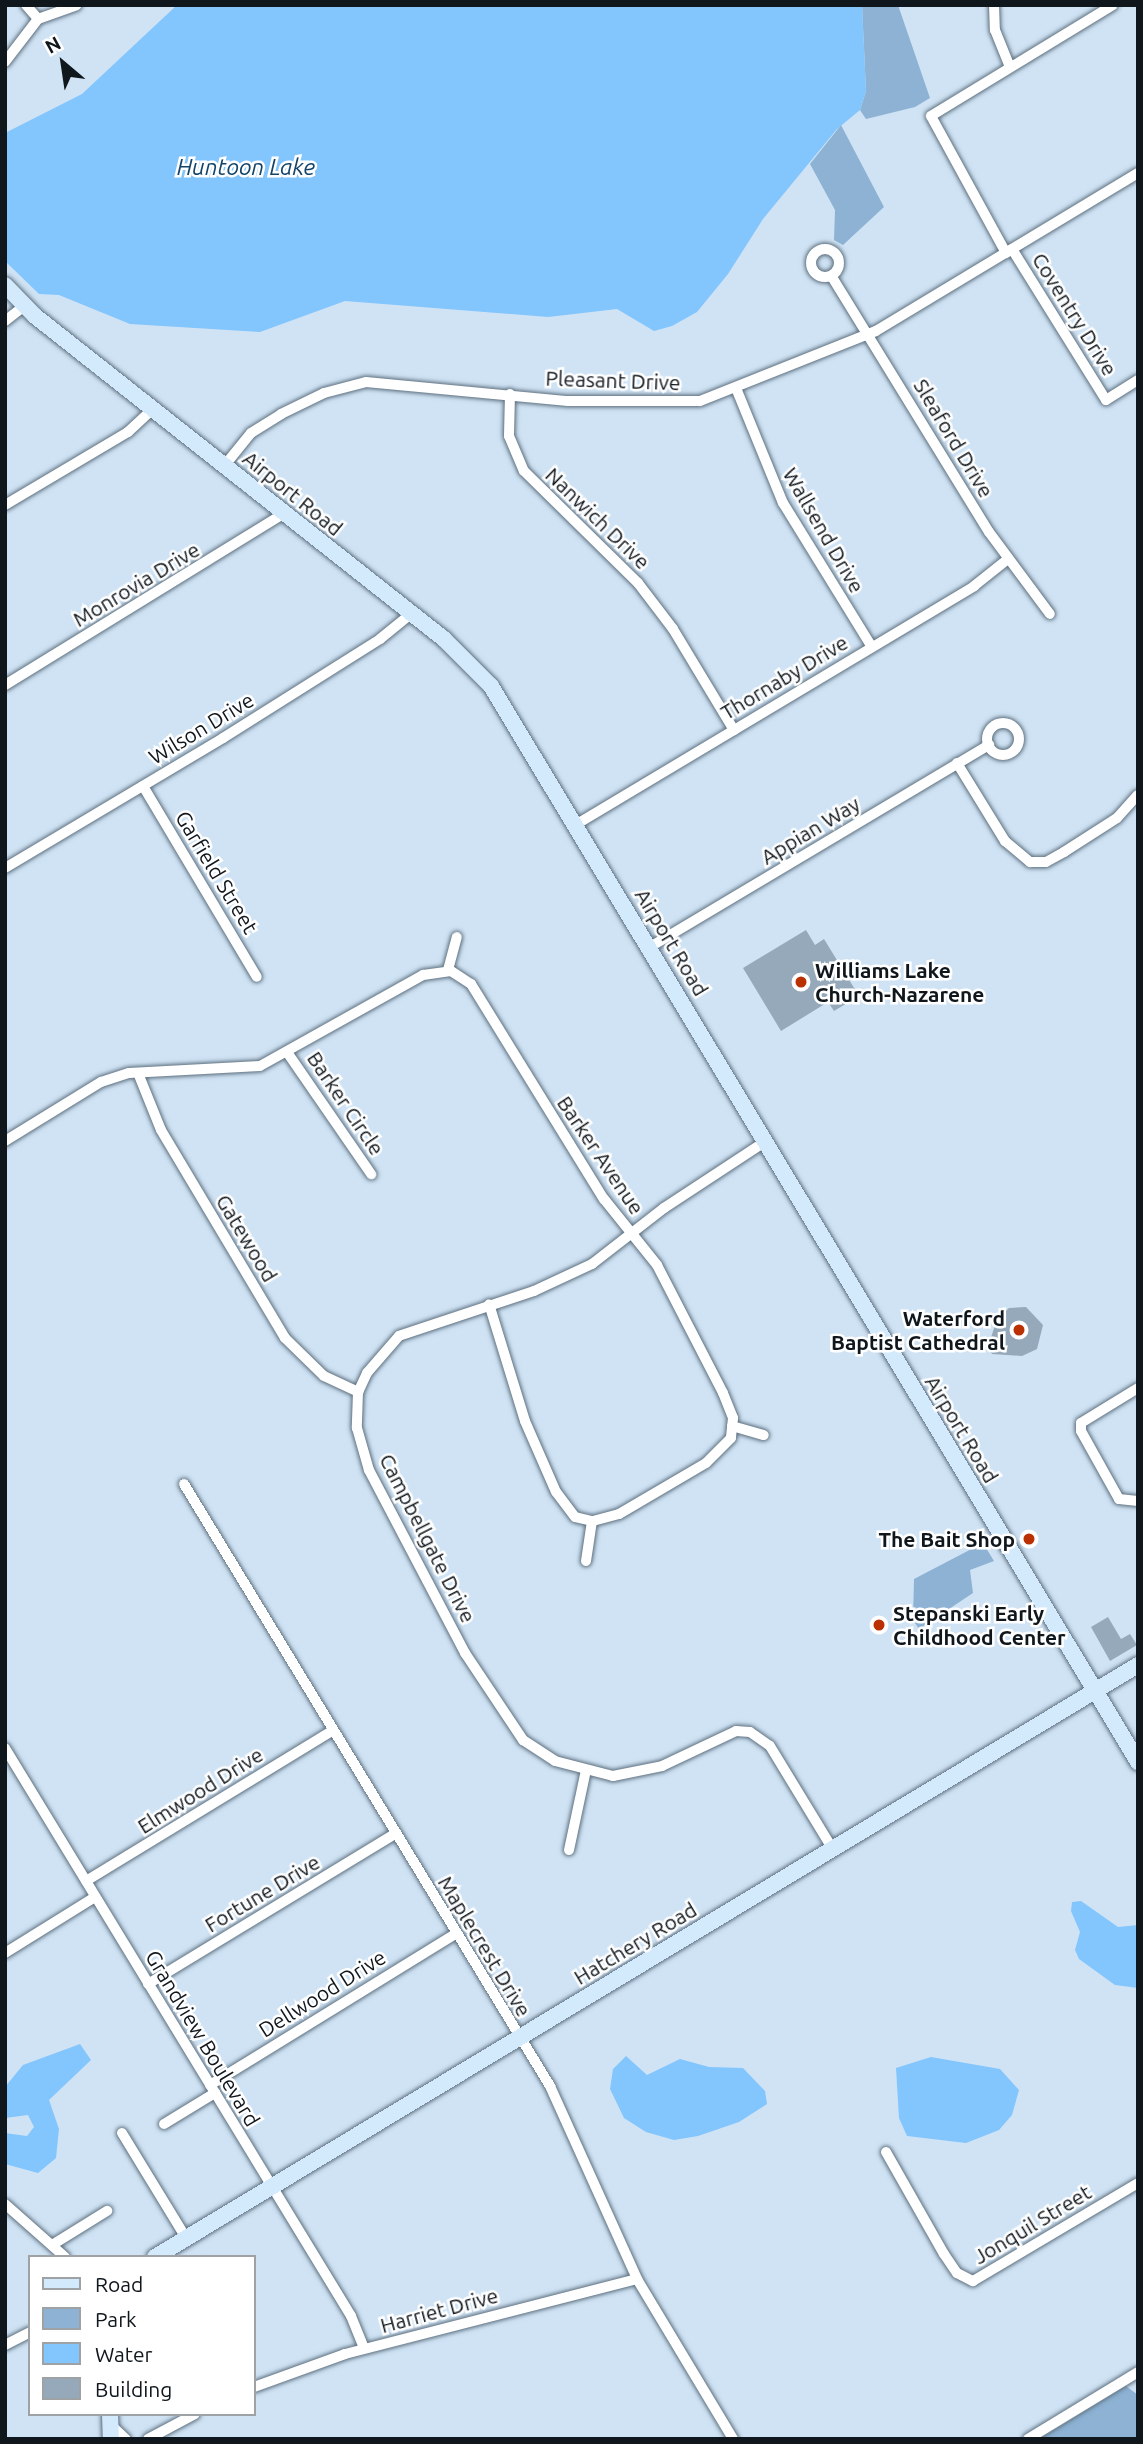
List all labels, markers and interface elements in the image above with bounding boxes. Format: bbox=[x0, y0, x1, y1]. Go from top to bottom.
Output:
north arrow bbox=[28, 28, 98, 98]
text: N bbox=[41, 32, 64, 58]
water label: Huntoon Lake bbox=[177, 153, 315, 181]
street label: Coventry Drive bbox=[1027, 248, 1123, 380]
street label: Pleasant Drive bbox=[545, 365, 681, 395]
street label: Sleaford Drive bbox=[909, 374, 999, 502]
street label: Airport Road bbox=[238, 445, 348, 541]
street label: Nanwich Drive bbox=[541, 462, 655, 574]
street label: Wallsend Drive bbox=[778, 463, 870, 597]
street label: Monrovia Drive bbox=[68, 536, 204, 632]
street label: Thornaby Drive bbox=[716, 629, 852, 725]
street label: Wilson Drive bbox=[144, 687, 258, 769]
street label: Appian Way bbox=[756, 791, 864, 869]
street label: Garfield Street bbox=[171, 806, 263, 938]
street label: Airport Road bbox=[630, 884, 714, 1000]
place label: Williams Lake Church-Nazarene bbox=[815, 957, 984, 1007]
marker: Williams Lake Church-Nazarene bbox=[793, 974, 809, 990]
street label: Barker Circle bbox=[302, 1046, 390, 1160]
street label: Barker Avenue bbox=[552, 1091, 650, 1219]
street label: Gatewood bbox=[211, 1190, 283, 1286]
place label: Waterford Baptist Cathedral bbox=[831, 1305, 1005, 1355]
marker: Waterford Baptist Cathedral bbox=[1011, 1322, 1027, 1338]
street label: Airport Road bbox=[920, 1371, 1004, 1487]
street label: Campbellgate Drive bbox=[375, 1449, 481, 1627]
place label: The Bait Shop bbox=[878, 1526, 1015, 1552]
marker: The Bait Shop bbox=[1021, 1531, 1037, 1547]
place label: Stepanski Early Childhood Center bbox=[893, 1600, 1066, 1650]
marker: Stepanski Early Childhood Center bbox=[871, 1617, 887, 1633]
street label: Elmwood Drive bbox=[133, 1741, 267, 1839]
street label: Fortune Drive bbox=[200, 1849, 324, 1937]
street label: Maplecrest Drive bbox=[433, 1871, 537, 2021]
street label: Hatchery Road bbox=[569, 1896, 701, 1990]
street label: Dellwood Drive bbox=[254, 1944, 390, 2042]
street label: Grandview Boulevard bbox=[140, 1945, 266, 2131]
street label: Jonquil Street bbox=[969, 2179, 1095, 2269]
legend bbox=[28, 2255, 256, 2416]
text: Road bbox=[95, 2272, 143, 2296]
street label: Harriet Drive bbox=[377, 2282, 501, 2338]
text: Park bbox=[95, 2307, 137, 2331]
text: Water bbox=[95, 2342, 153, 2366]
text: Building bbox=[95, 2377, 172, 2401]

